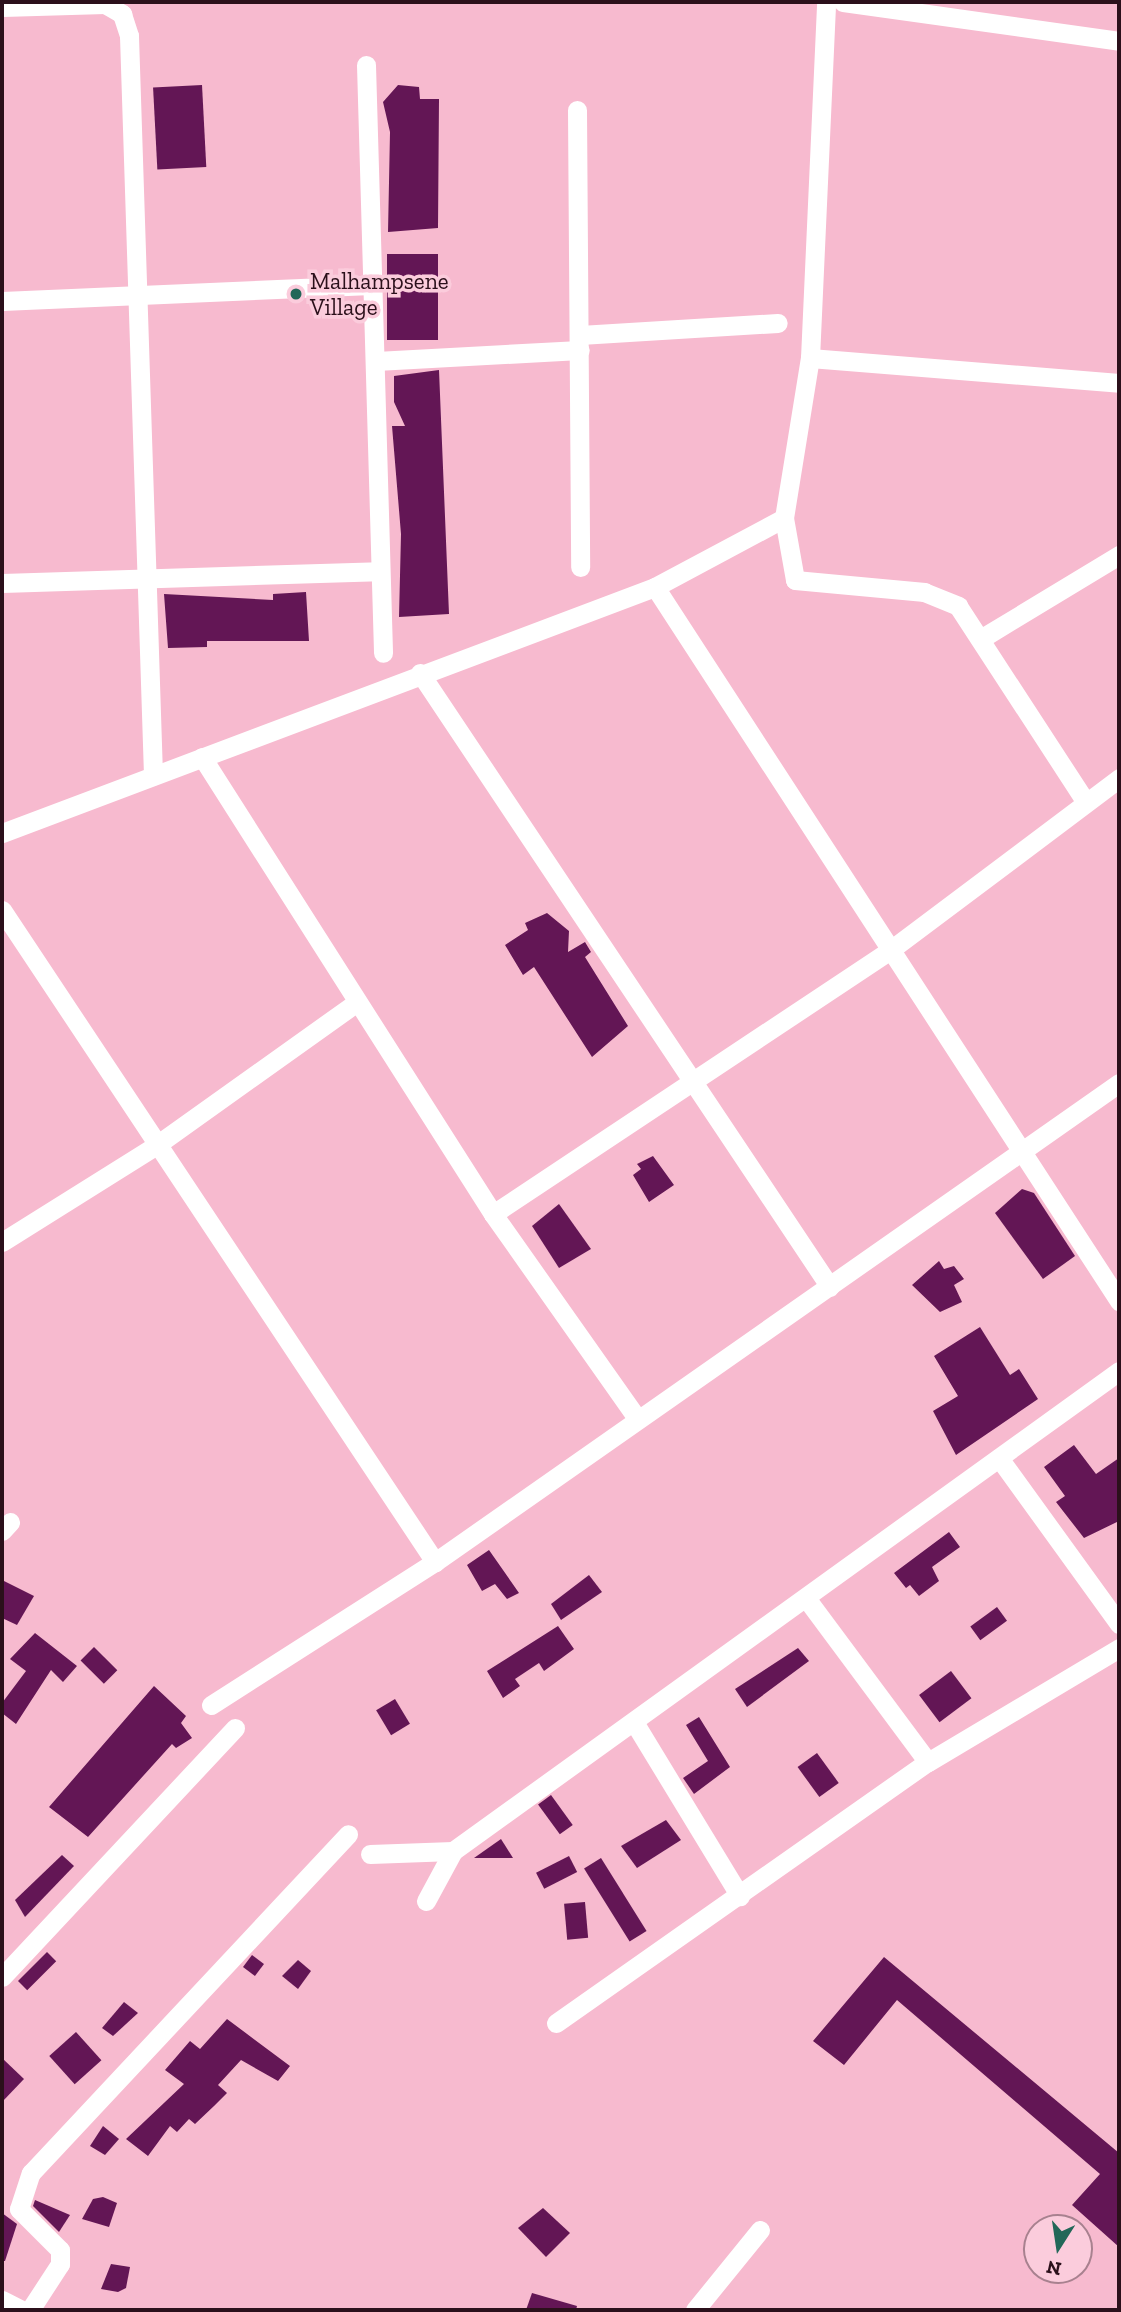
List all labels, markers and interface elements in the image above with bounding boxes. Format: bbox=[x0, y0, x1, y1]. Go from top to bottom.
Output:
place label: Malhampsene Village bbox=[310, 267, 449, 321]
marker: Malhampsene Village bbox=[288, 286, 304, 302]
north arrow bbox=[1023, 2214, 1093, 2284]
text: N bbox=[1044, 2255, 1063, 2281]

